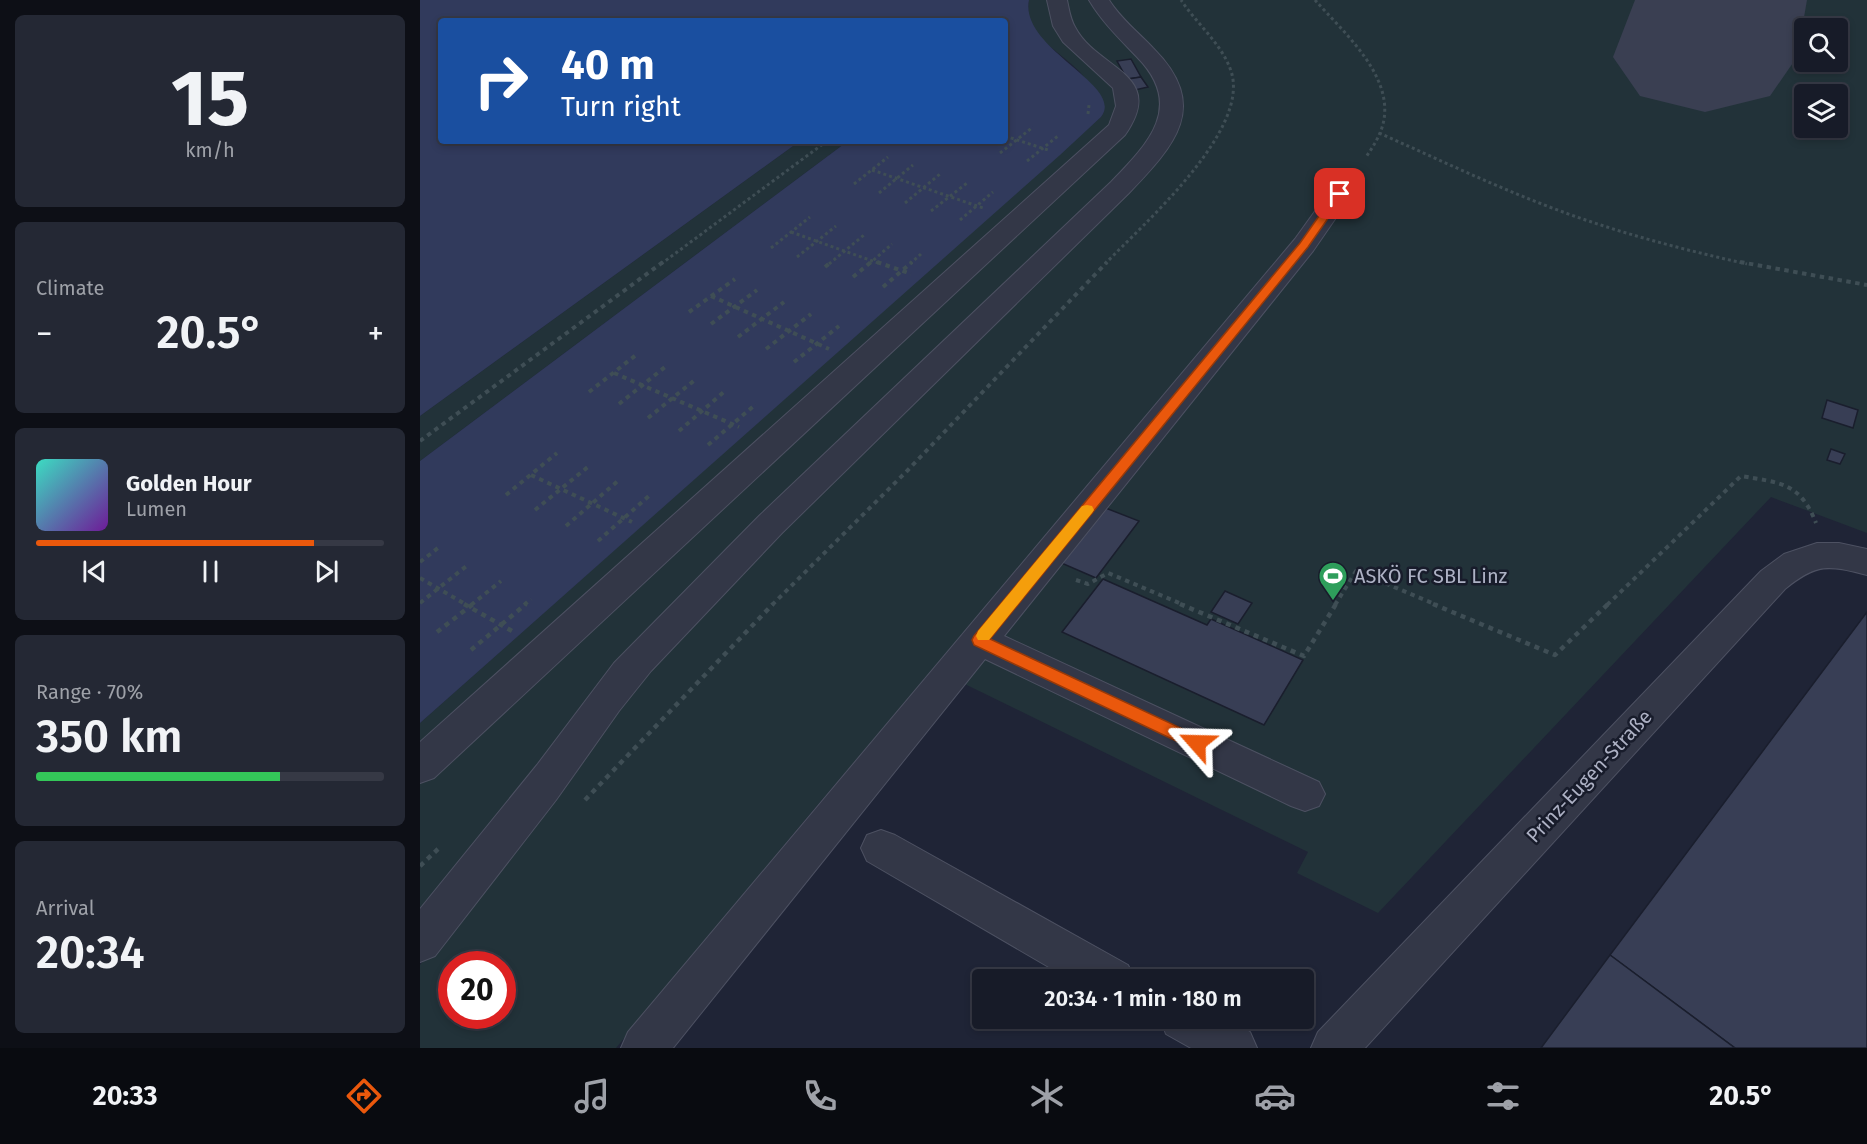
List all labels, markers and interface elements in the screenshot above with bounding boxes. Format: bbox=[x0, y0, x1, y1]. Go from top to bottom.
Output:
map controls bbox=[1794, 18, 1848, 138]
button: search bbox=[1794, 18, 1848, 72]
text: 40 m bbox=[561, 40, 655, 90]
icon: right bbox=[462, 42, 540, 120]
text: 15 bbox=[171, 52, 249, 146]
button: layers bbox=[1794, 84, 1848, 138]
text: Turn right bbox=[561, 91, 681, 123]
text: km/h bbox=[185, 138, 235, 162]
pin bbox=[1314, 168, 1365, 219]
icon: arrive bbox=[1323, 177, 1356, 210]
text: Climate bbox=[36, 276, 104, 300]
text: 20.5° bbox=[156, 306, 264, 360]
text: − bbox=[36, 314, 53, 354]
text: + bbox=[368, 314, 384, 354]
text: Golden Hour bbox=[126, 470, 252, 497]
text: Lumen bbox=[126, 497, 187, 521]
icon: previous bbox=[78, 555, 111, 588]
icon: pause bbox=[194, 555, 227, 588]
icon: next bbox=[310, 555, 343, 588]
sports icon: ASKÖ FC SBL Linz bbox=[1317, 560, 1349, 602]
place label: ASKÖ FC SBL Linz bbox=[1354, 564, 1508, 588]
text: Range · 70% bbox=[36, 680, 143, 704]
street label: Prinz-Eugen-Straße bbox=[1521, 704, 1657, 848]
text: 350 km bbox=[36, 710, 182, 764]
position arrow bbox=[1165, 711, 1229, 775]
text: Arrival bbox=[36, 896, 95, 920]
text: 20:34 bbox=[36, 926, 145, 980]
speed limit sign: 20 bbox=[438, 951, 516, 1029]
text: 20:34 · 1 min · 180 m bbox=[1044, 985, 1242, 1012]
icon: directions bbox=[343, 1075, 385, 1117]
icon: music bbox=[571, 1075, 613, 1117]
icon: phone bbox=[799, 1075, 841, 1117]
icon: climate bbox=[1026, 1075, 1068, 1117]
icon: car bbox=[1254, 1075, 1296, 1117]
icon: filters bbox=[1482, 1075, 1524, 1117]
text: 20:33 bbox=[93, 1080, 158, 1112]
text: 20.5° bbox=[1709, 1080, 1774, 1112]

